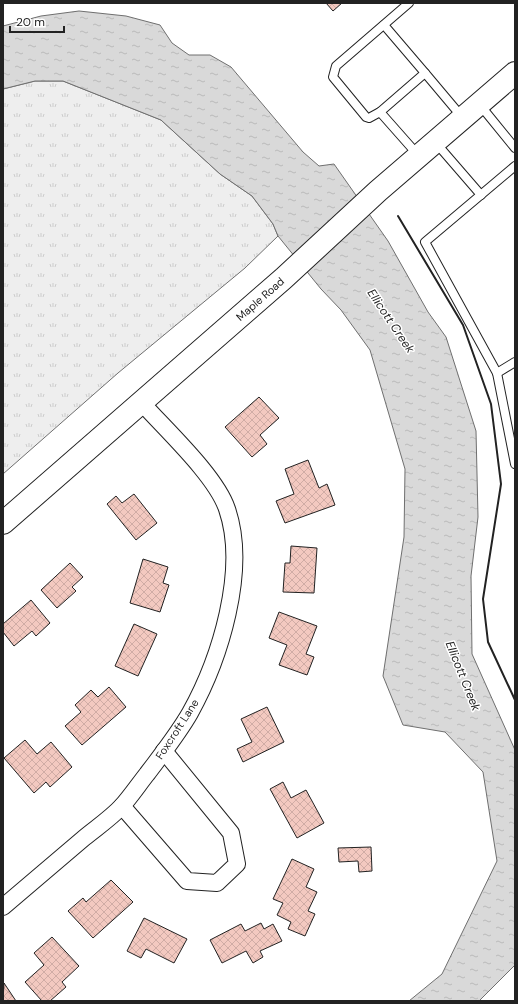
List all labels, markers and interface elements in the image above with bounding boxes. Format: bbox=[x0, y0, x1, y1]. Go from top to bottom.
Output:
scale bar bbox=[10, 8, 64, 34]
text: 20 m bbox=[16, 14, 45, 30]
street label: Maple Road bbox=[233, 274, 287, 324]
water label: Ellicott Creek bbox=[364, 286, 419, 357]
water label: Ellicott Creek bbox=[442, 639, 485, 714]
street label: Foxcroft Lane bbox=[152, 696, 202, 762]

